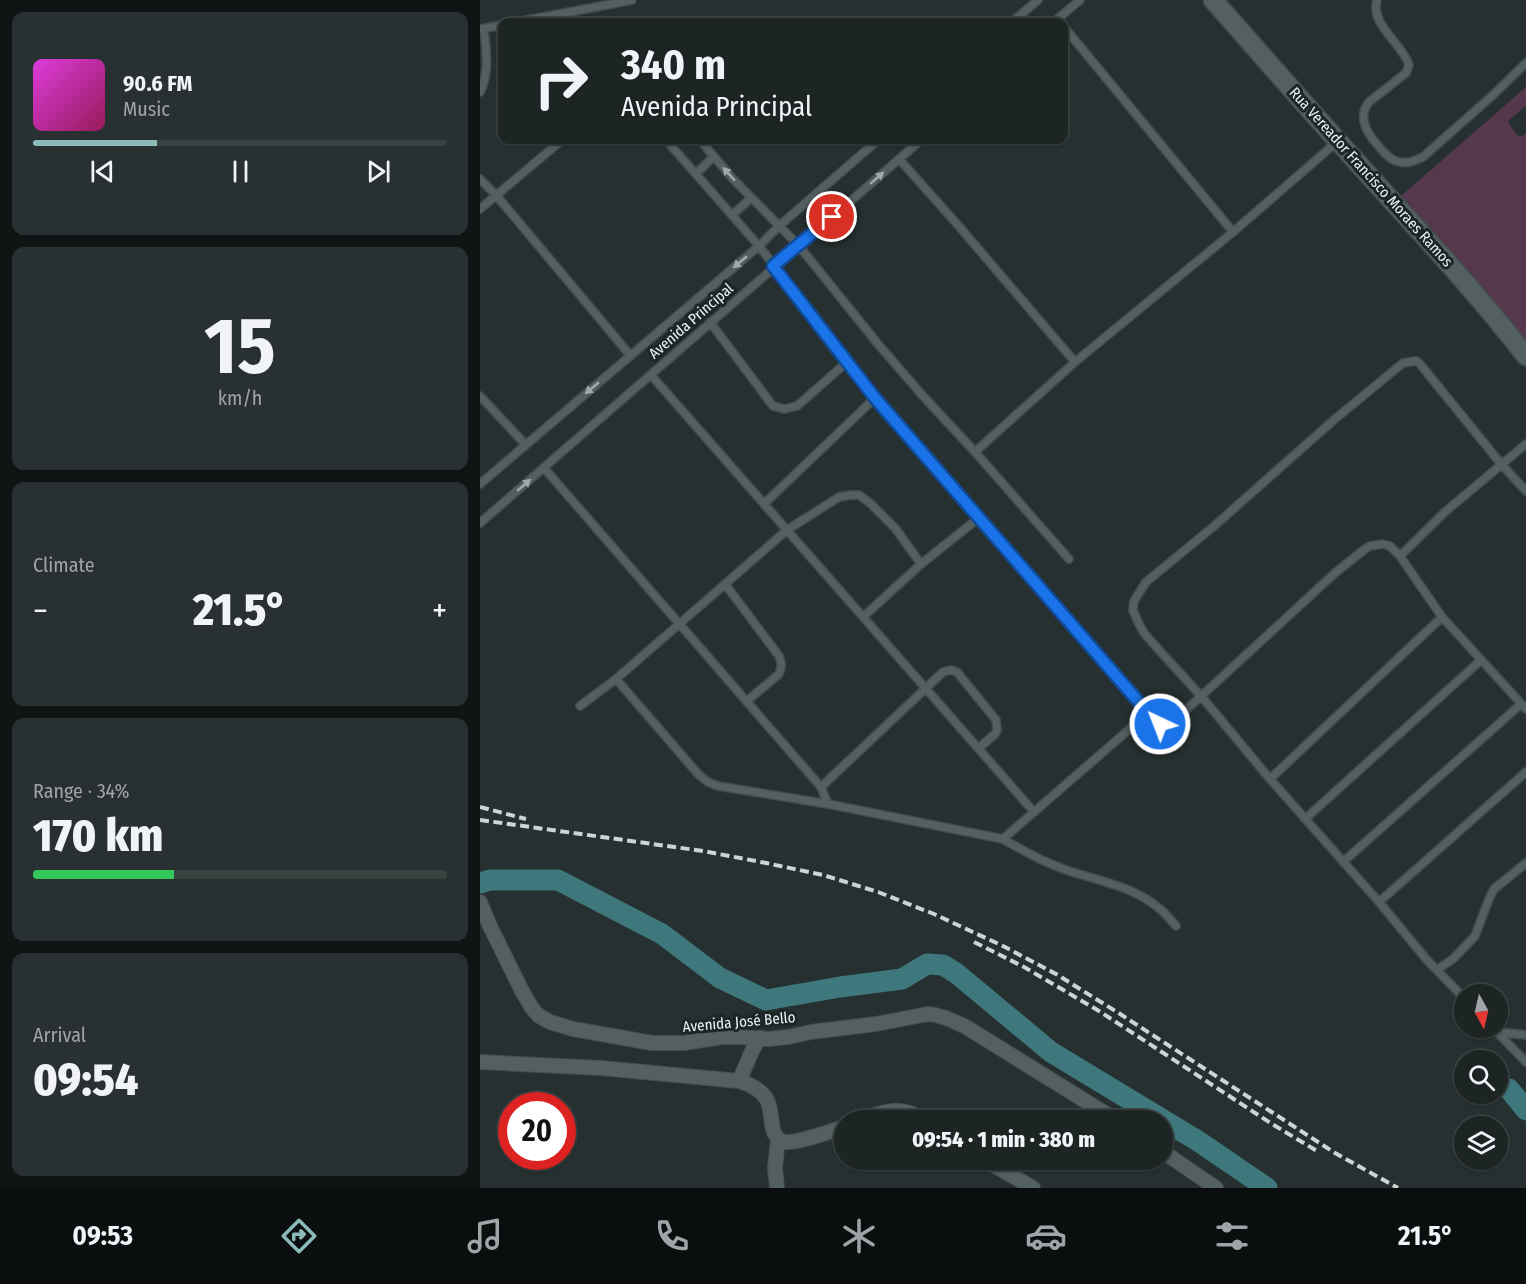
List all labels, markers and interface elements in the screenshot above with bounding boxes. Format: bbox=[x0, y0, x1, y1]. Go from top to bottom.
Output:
text: 340 m bbox=[621, 40, 726, 90]
icon: right bbox=[522, 42, 600, 120]
text: 90.6 FM bbox=[123, 70, 192, 97]
street label: Rua Vereador Francisco Moraes Ramos bbox=[1286, 84, 1456, 270]
text: Avenida Principal bbox=[621, 91, 812, 123]
text: Music bbox=[123, 97, 170, 121]
icon: previous bbox=[86, 155, 119, 188]
icon: pause bbox=[224, 155, 257, 188]
icon: next bbox=[362, 155, 395, 188]
one-way arrow bbox=[723, 167, 736, 182]
one-way arrow bbox=[869, 172, 884, 185]
pin bbox=[806, 191, 857, 242]
icon: arrive bbox=[815, 200, 848, 233]
one-way arrow bbox=[733, 255, 748, 268]
street label: Avenida Principal bbox=[645, 279, 737, 363]
text: 15 bbox=[204, 300, 276, 394]
one-way arrow bbox=[585, 381, 600, 394]
text: km/h bbox=[218, 386, 262, 410]
one-way arrow bbox=[516, 479, 531, 492]
text: Climate bbox=[33, 553, 95, 577]
text: 21.5° bbox=[193, 583, 287, 637]
text: − bbox=[33, 591, 48, 631]
text: + bbox=[432, 591, 447, 631]
position arrow bbox=[1128, 692, 1192, 756]
text: Range · 34% bbox=[33, 779, 129, 803]
text: 170 km bbox=[33, 809, 163, 863]
north arrow bbox=[1454, 984, 1508, 1038]
map controls bbox=[1454, 984, 1508, 1170]
street label: Avenida José Bello bbox=[682, 1008, 796, 1036]
text: Arrival bbox=[33, 1023, 86, 1047]
button: search bbox=[1454, 1050, 1508, 1104]
text: 09:54 bbox=[33, 1053, 138, 1107]
speed limit sign: 20 bbox=[498, 1092, 576, 1170]
button: layers bbox=[1454, 1116, 1508, 1170]
text: 09:54 · 1 min · 380 m bbox=[912, 1126, 1095, 1153]
icon: directions bbox=[278, 1215, 320, 1257]
icon: music bbox=[464, 1215, 506, 1257]
icon: phone bbox=[651, 1215, 693, 1257]
icon: climate bbox=[838, 1215, 880, 1257]
icon: car bbox=[1025, 1215, 1067, 1257]
icon: filters bbox=[1211, 1215, 1253, 1257]
text: 09:53 bbox=[72, 1220, 133, 1252]
text: 21.5° bbox=[1398, 1220, 1454, 1252]

